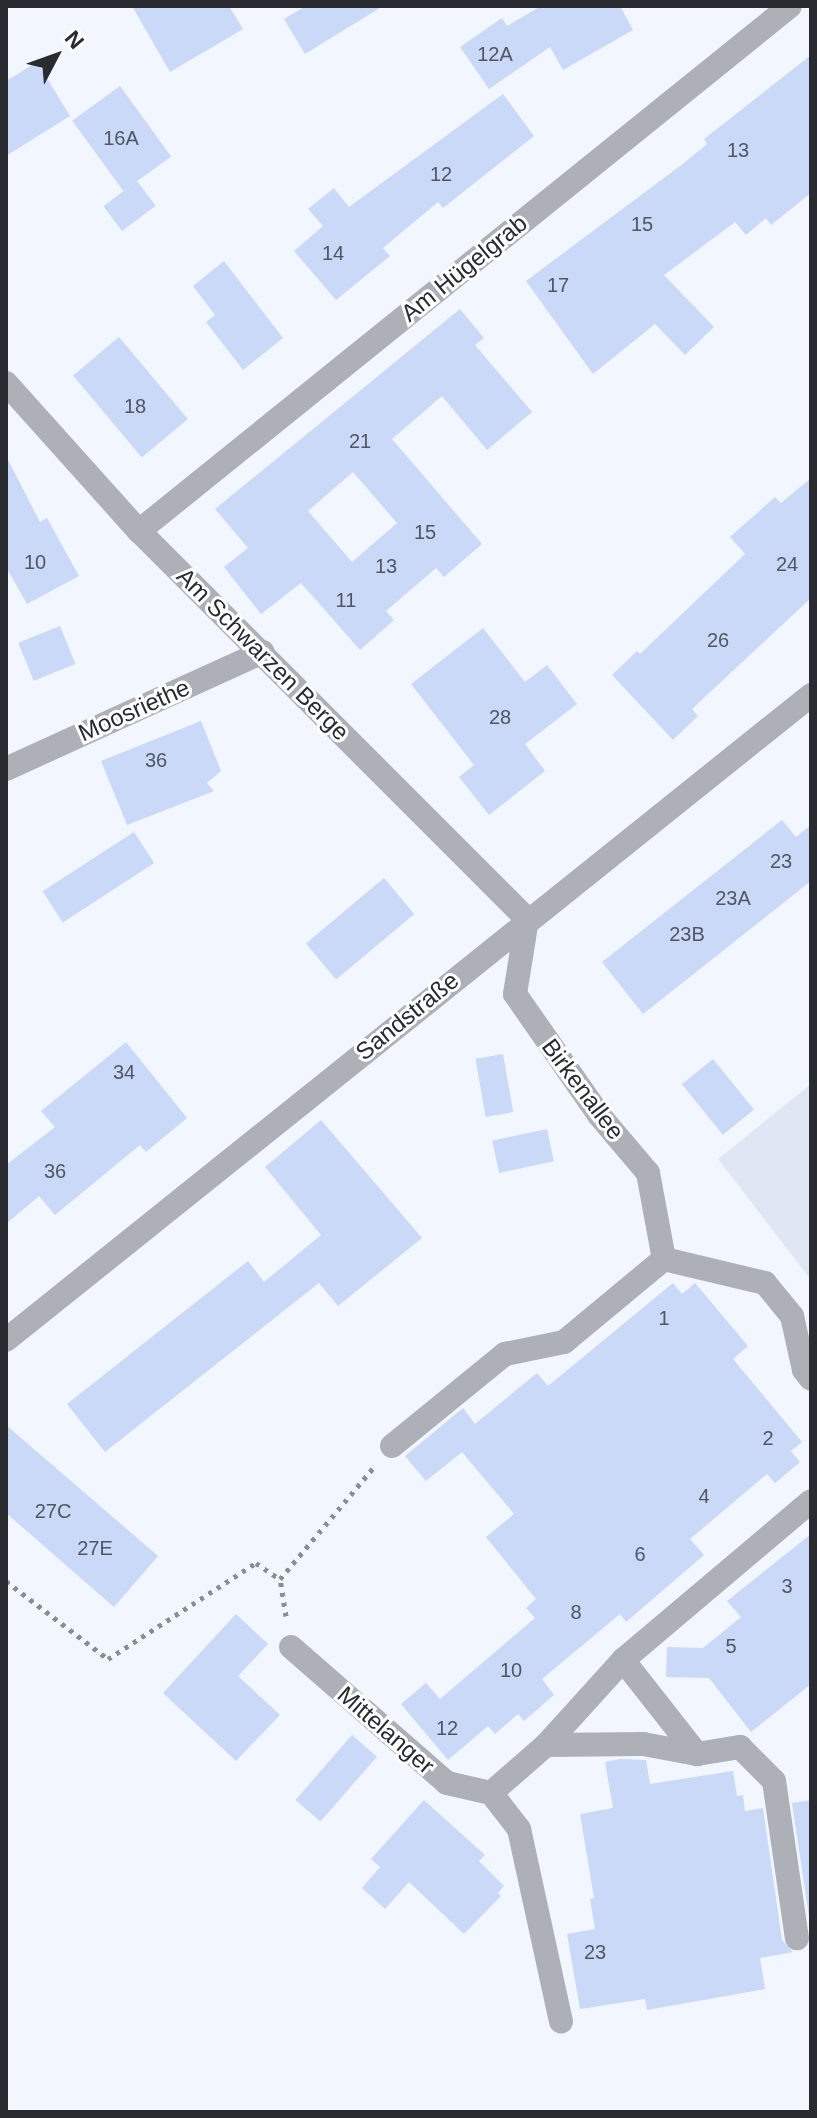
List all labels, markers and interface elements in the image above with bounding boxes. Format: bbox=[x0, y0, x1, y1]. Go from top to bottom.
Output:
north arrow bbox=[16, 16, 96, 96]
text: N bbox=[60, 26, 89, 54]
house number: 12A bbox=[477, 42, 513, 66]
house number: 16A bbox=[103, 126, 139, 150]
house number: 13 bbox=[727, 138, 749, 162]
house number: 12 bbox=[430, 162, 452, 186]
street label: Am Hügelgrab bbox=[395, 209, 533, 327]
house number: 15 bbox=[631, 212, 653, 236]
house number: 14 bbox=[322, 241, 344, 265]
house number: 17 bbox=[547, 273, 569, 297]
house number: 18 bbox=[124, 394, 146, 418]
house number: 21 bbox=[349, 429, 371, 453]
house number: 15 bbox=[414, 520, 436, 544]
house number: 10 bbox=[24, 550, 46, 574]
house number: 24 bbox=[776, 552, 798, 576]
house number: 13 bbox=[375, 554, 397, 578]
street label: Am Schwarzen Berge bbox=[171, 562, 355, 746]
house number: 11 bbox=[336, 588, 356, 612]
house number: 26 bbox=[707, 628, 729, 652]
street label: Moosriethe bbox=[74, 673, 194, 747]
house number: 28 bbox=[489, 705, 511, 729]
house number: 36 bbox=[145, 748, 167, 772]
house number: 23 bbox=[770, 849, 792, 873]
house number: 23A bbox=[715, 886, 751, 910]
house number: 23B bbox=[669, 922, 705, 946]
street label: Sandstraße bbox=[350, 966, 464, 1066]
street label: Birkenallee bbox=[536, 1033, 630, 1145]
house number: 34 bbox=[113, 1060, 135, 1084]
house number: 36 bbox=[44, 1159, 66, 1183]
house number: 1 bbox=[658, 1306, 670, 1330]
house number: 2 bbox=[762, 1426, 774, 1450]
house number: 4 bbox=[698, 1484, 710, 1508]
house number: 27C bbox=[35, 1499, 71, 1523]
house number: 27E bbox=[77, 1536, 113, 1560]
house number: 6 bbox=[634, 1542, 646, 1566]
house number: 3 bbox=[781, 1574, 793, 1598]
house number: 8 bbox=[570, 1600, 582, 1624]
house number: 5 bbox=[725, 1634, 737, 1658]
house number: 10 bbox=[500, 1658, 522, 1682]
street label: Mittelanger bbox=[332, 1680, 440, 1780]
house number: 12 bbox=[436, 1716, 458, 1740]
house number: 23 bbox=[584, 1940, 606, 1964]

